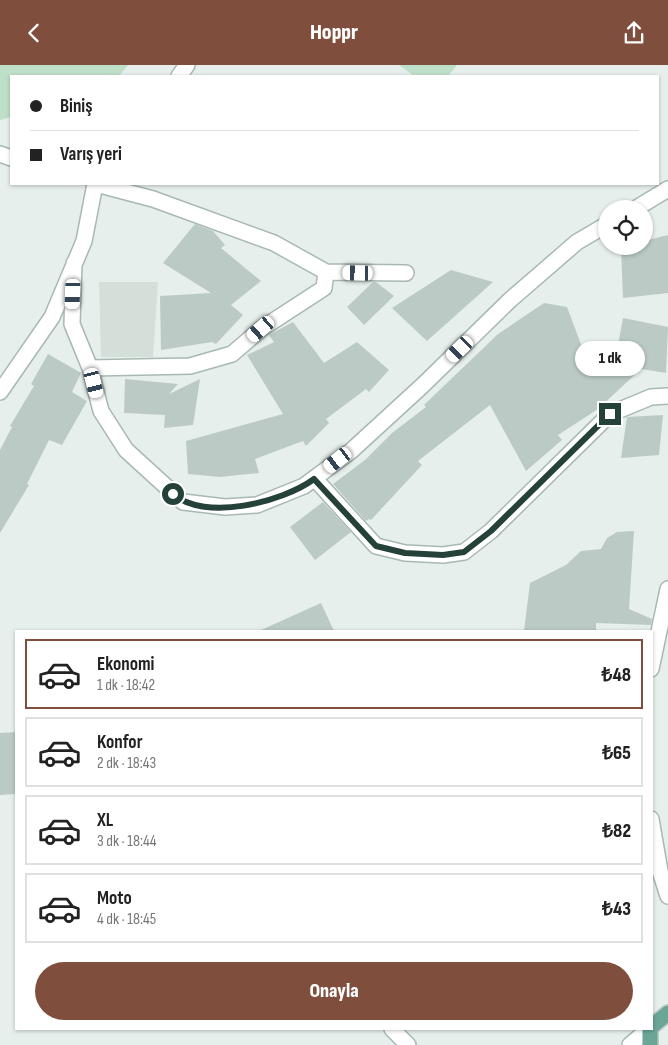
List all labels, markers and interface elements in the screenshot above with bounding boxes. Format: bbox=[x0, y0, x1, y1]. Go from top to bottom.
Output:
icon: back bbox=[20, 19, 48, 47]
text: Hoppr bbox=[310, 19, 358, 46]
icon: share bbox=[620, 19, 648, 47]
text: Biniş bbox=[60, 95, 93, 118]
text: Varış yeri bbox=[60, 143, 122, 166]
map controls bbox=[598, 200, 653, 255]
button: locate bbox=[598, 200, 653, 255]
car bbox=[342, 265, 373, 281]
car bbox=[64, 279, 81, 309]
car bbox=[244, 313, 277, 345]
car bbox=[443, 333, 476, 365]
callout: 1 dk bbox=[575, 341, 645, 377]
text: 1 dk bbox=[598, 349, 622, 368]
car bbox=[83, 367, 104, 399]
route end bbox=[599, 403, 621, 425]
car bbox=[321, 445, 354, 475]
route start bbox=[162, 483, 184, 505]
icon: car bbox=[37, 652, 82, 697]
text: Ekonomi bbox=[97, 653, 154, 676]
text: ₺48 bbox=[602, 664, 631, 687]
text: 1 dk · 18:42 bbox=[97, 676, 155, 695]
icon: car bbox=[37, 730, 82, 775]
text: Konfor bbox=[97, 731, 143, 754]
text: ₺65 bbox=[602, 742, 631, 765]
text: 2 dk · 18:43 bbox=[97, 754, 156, 773]
icon: car bbox=[37, 808, 82, 853]
text: XL bbox=[97, 809, 113, 832]
text: ₺82 bbox=[602, 820, 631, 843]
text: 3 dk · 18:44 bbox=[97, 832, 156, 851]
icon: car bbox=[37, 886, 82, 931]
text: Moto bbox=[97, 887, 132, 910]
text: ₺43 bbox=[602, 898, 631, 921]
text: 4 dk · 18:45 bbox=[97, 910, 156, 929]
button: Onayla bbox=[35, 962, 633, 1020]

